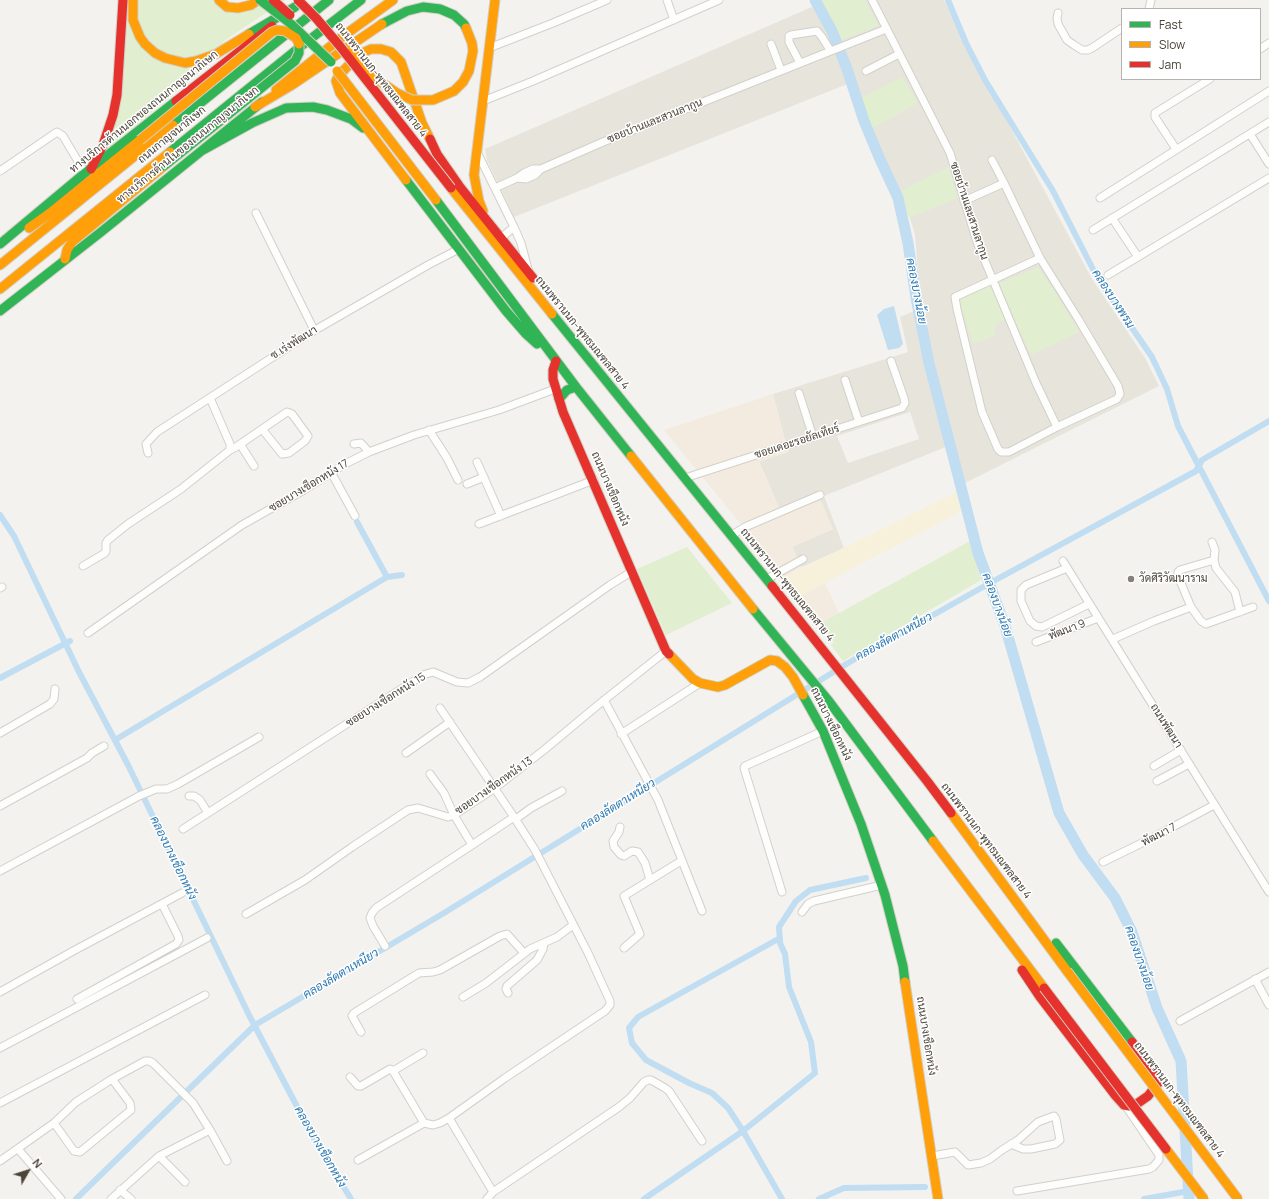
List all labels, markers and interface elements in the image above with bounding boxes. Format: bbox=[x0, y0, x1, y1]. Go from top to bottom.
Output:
legend bbox=[1121, 8, 1261, 80]
text: Fast bbox=[1159, 16, 1183, 33]
street label: ถนนพรานนก-พุทธมณฑลสาย 4 bbox=[332, 20, 430, 140]
text: Slow bbox=[1159, 36, 1185, 53]
street label: ทางบริการด้านนอกของถนนกาญจนาภิเษก bbox=[67, 48, 221, 176]
text: Jam bbox=[1159, 56, 1181, 73]
street label: ทางบริการด้านในของถนนกาญจนาภิเษก bbox=[114, 84, 262, 206]
street label: ซอยบ้านและสวนลากูน bbox=[605, 96, 705, 146]
street label: ถนนกาญจนาภิเษก bbox=[135, 104, 209, 166]
street label: ซอยบ้านและสวนลากูน bbox=[947, 161, 991, 261]
water label: คลองบางน้อย bbox=[903, 257, 929, 325]
water label: คลองบางพรม bbox=[1089, 267, 1137, 331]
street label: ถนนพรานนก-พุทธมณฑลสาย 4 bbox=[532, 274, 632, 392]
street label: ซ.เร่งพัฒนา bbox=[268, 323, 320, 363]
street label: ซอยเดอะรอยัลเทียร์ bbox=[753, 422, 841, 462]
street label: ถนนบางเชือกหนัง bbox=[588, 450, 632, 528]
street label: ซอยบางเชือกหนัง 17 bbox=[267, 457, 351, 515]
street label: ถนนพรานนก-พุทธมณฑลสาย 4 bbox=[737, 526, 837, 644]
water label: คลองบางน้อย bbox=[979, 571, 1015, 639]
place label: วัดศิริวัฒนาราม bbox=[1139, 572, 1208, 586]
marker: วัดศิริวัฒนาราม bbox=[1126, 574, 1136, 584]
water label: คลองลัดตาเหนียว bbox=[853, 610, 935, 664]
street label: พัฒนา 9 bbox=[1047, 617, 1087, 643]
street label: ซอยบางเชือกหนัง 15 bbox=[344, 670, 428, 730]
street label: ถนนบางเชือกหนัง bbox=[808, 685, 854, 763]
street label: ถนนพัฒนา bbox=[1147, 701, 1185, 751]
street label: ซอยบางเชือกหนัง 13 bbox=[453, 754, 535, 818]
water label: คลองลัดตาเหนียว bbox=[578, 776, 658, 834]
street label: ถนนพรานนก-พุทธมณฑลสาย 4 bbox=[938, 780, 1034, 902]
water label: คลองบางเชือกหนัง bbox=[147, 814, 199, 902]
street label: พัฒนา 7 bbox=[1139, 821, 1179, 849]
water label: คลองบางน้อย bbox=[1121, 924, 1157, 992]
water label: คลองลัดตาเหนียว bbox=[300, 946, 382, 1002]
street label: ถนนบางเชือกหนัง bbox=[913, 996, 939, 1076]
street label: ถนนพรานนก-พุทธมณฑลสาย 4 bbox=[1131, 1039, 1227, 1161]
water label: คลองบางเชือกหนัง bbox=[291, 1104, 349, 1190]
north arrow bbox=[8, 1151, 48, 1191]
text: N bbox=[29, 1155, 46, 1171]

